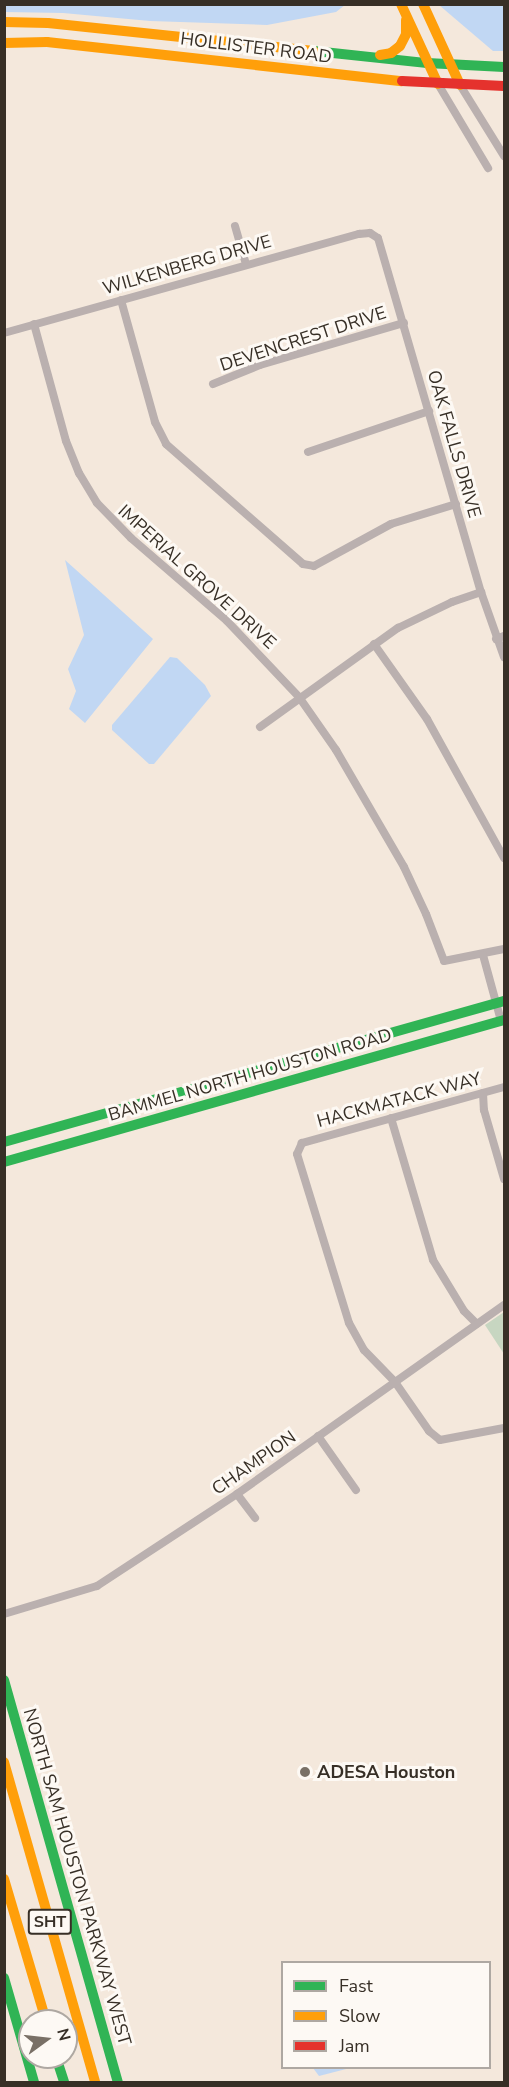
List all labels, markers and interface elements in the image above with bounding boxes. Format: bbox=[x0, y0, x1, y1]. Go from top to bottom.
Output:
street label: HOLLISTER ROAD bbox=[179, 28, 333, 68]
street label: WILKENBERG DRIVE bbox=[100, 231, 274, 299]
street label: DEVENCREST DRIVE bbox=[217, 302, 389, 376]
street label: OAK FALLS DRIVE bbox=[423, 368, 485, 520]
street label: IMPERIAL GROVE DRIVE bbox=[114, 500, 280, 654]
street label: BAMMEL NORTH HOUSTON ROAD bbox=[106, 1024, 394, 1126]
street label: HACKMATACK WAY bbox=[315, 1068, 483, 1132]
street label: CHAMPION bbox=[208, 1426, 300, 1500]
street label: NORTH SAM HOUSTON PARKWAY WEST bbox=[18, 1706, 136, 2048]
place label: ADESA Houston bbox=[317, 1761, 455, 1783]
marker: ADESA Houston bbox=[298, 1765, 312, 1779]
road number: SHT bbox=[28, 1909, 72, 1935]
legend bbox=[281, 1961, 491, 2069]
text: Fast bbox=[339, 1974, 373, 1998]
text: Slow bbox=[339, 2004, 380, 2028]
north arrow bbox=[18, 2009, 78, 2069]
text: Jam bbox=[339, 2034, 370, 2058]

